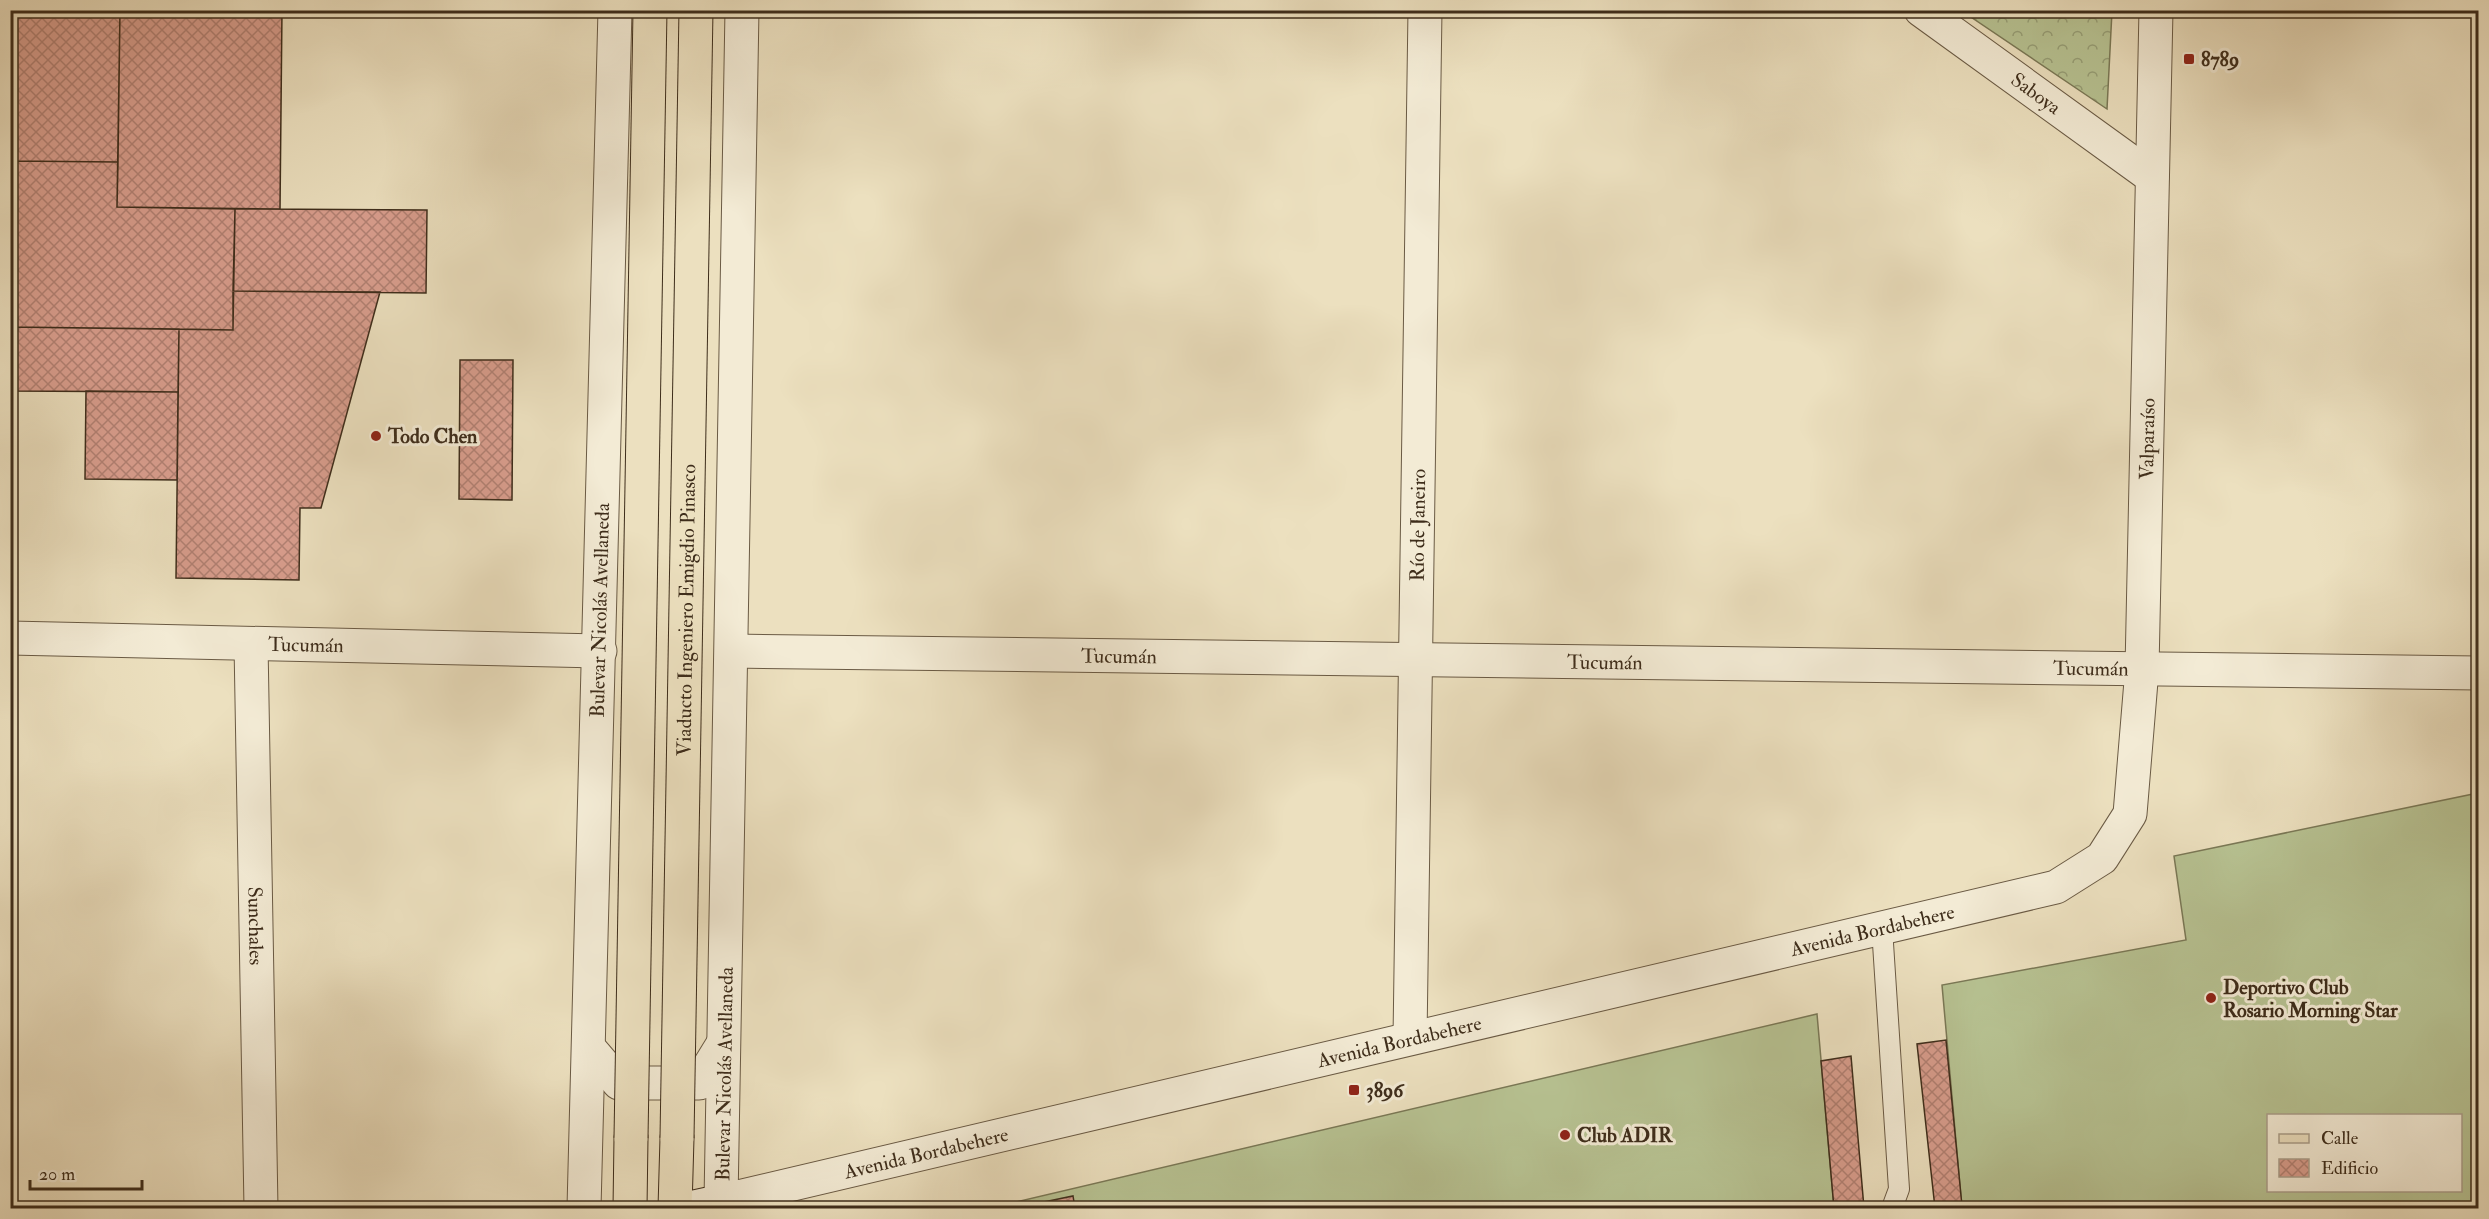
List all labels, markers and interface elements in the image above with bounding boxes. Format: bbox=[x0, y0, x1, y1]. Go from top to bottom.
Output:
place label: 8789 bbox=[2201, 47, 2239, 72]
marker: 8789 bbox=[2182, 52, 2196, 66]
street label: Saboya bbox=[2006, 67, 2066, 120]
street label: Valparaíso bbox=[2134, 398, 2161, 480]
place label: Todo Chen bbox=[387, 424, 478, 449]
marker: Todo Chen bbox=[369, 429, 383, 443]
street label: Viaducto Ingeniero Emigdio Pinasco bbox=[671, 464, 701, 756]
street label: Río de Janeiro bbox=[1405, 469, 1431, 582]
street label: Bulevar Nicolás Avellaneda bbox=[585, 502, 615, 718]
street label: Tucumán bbox=[268, 632, 344, 658]
street label: Tucumán bbox=[1081, 643, 1157, 669]
street label: Tucumán bbox=[1567, 650, 1643, 675]
street label: Tucumán bbox=[2053, 656, 2129, 682]
street label: Sunchales bbox=[242, 886, 269, 966]
street label: Avenida Bordabehere bbox=[1787, 899, 1957, 962]
street label: Bulevar Nicolás Avellaneda bbox=[710, 966, 739, 1181]
place label: Deportivo Club Rosario Morning Star bbox=[2223, 975, 2398, 1024]
marker: Deportivo Club Rosario Morning Star bbox=[2204, 991, 2218, 1005]
street label: Avenida Bordabehere bbox=[1314, 1011, 1484, 1074]
place label: 3896 bbox=[1366, 1078, 1405, 1103]
marker: 3896 bbox=[1347, 1083, 1361, 1097]
legend bbox=[2267, 1114, 2462, 1192]
street label: Avenida Bordabehere bbox=[841, 1122, 1011, 1185]
place label: Club ADIR bbox=[1577, 1123, 1674, 1148]
text: Calle bbox=[2321, 1127, 2359, 1150]
marker: Club ADIR bbox=[1558, 1128, 1572, 1142]
scale bar bbox=[30, 1153, 142, 1191]
text: Edificio bbox=[2321, 1157, 2378, 1180]
text: 20 m bbox=[39, 1163, 75, 1186]

